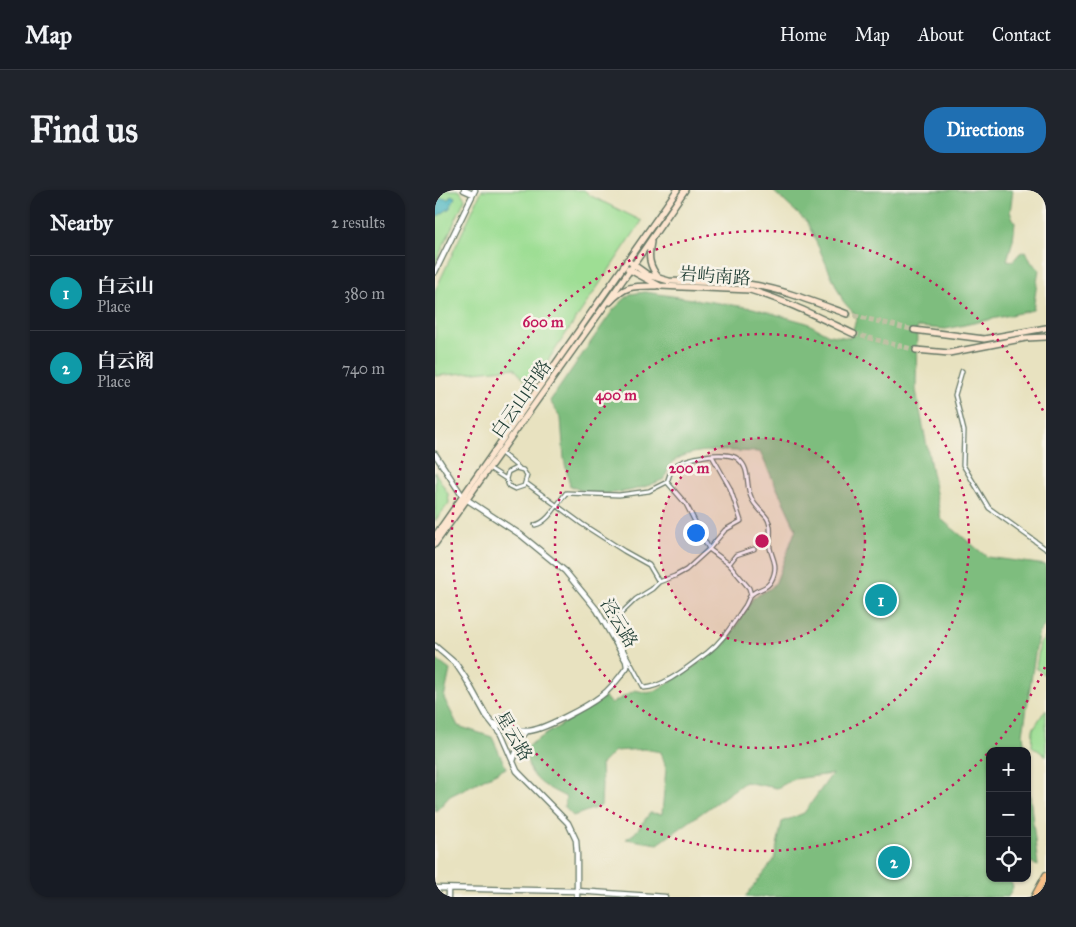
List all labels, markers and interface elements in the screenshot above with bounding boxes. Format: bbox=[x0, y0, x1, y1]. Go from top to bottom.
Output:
text: Map bbox=[25, 20, 72, 50]
text: Home bbox=[780, 24, 827, 46]
text: Map bbox=[855, 24, 890, 46]
text: About bbox=[918, 24, 964, 46]
text: Contact bbox=[992, 24, 1051, 46]
button: Directions bbox=[924, 107, 1046, 153]
text: Find us bbox=[30, 109, 138, 152]
text: Nearby bbox=[50, 210, 113, 236]
text: 2 results bbox=[331, 213, 385, 232]
street label: 岩屿南路 bbox=[678, 263, 752, 289]
text: 白云山 bbox=[97, 274, 154, 297]
text: 1 bbox=[63, 284, 69, 303]
text: 380 m bbox=[344, 284, 385, 303]
text: Place bbox=[97, 297, 131, 316]
text: 600 m bbox=[523, 313, 564, 331]
text: 白云阁 bbox=[97, 349, 154, 372]
street label: 白云山中路 bbox=[486, 356, 556, 442]
text: 2 bbox=[62, 359, 70, 378]
text: 740 m bbox=[342, 359, 385, 378]
text: Place bbox=[97, 372, 131, 391]
text: 400 m bbox=[595, 386, 637, 405]
text: 200 m bbox=[669, 459, 710, 477]
your location bbox=[683, 520, 709, 546]
centre of rings bbox=[753, 532, 771, 550]
pin: 1 bbox=[865, 581, 897, 619]
street label: 泾云路 bbox=[596, 594, 642, 652]
street label: 星云路 bbox=[491, 707, 537, 765]
map controls bbox=[986, 747, 1031, 882]
button: + bbox=[986, 747, 1031, 792]
button: − bbox=[986, 792, 1031, 837]
button: locate bbox=[986, 837, 1031, 882]
pin: 2 bbox=[878, 843, 910, 881]

